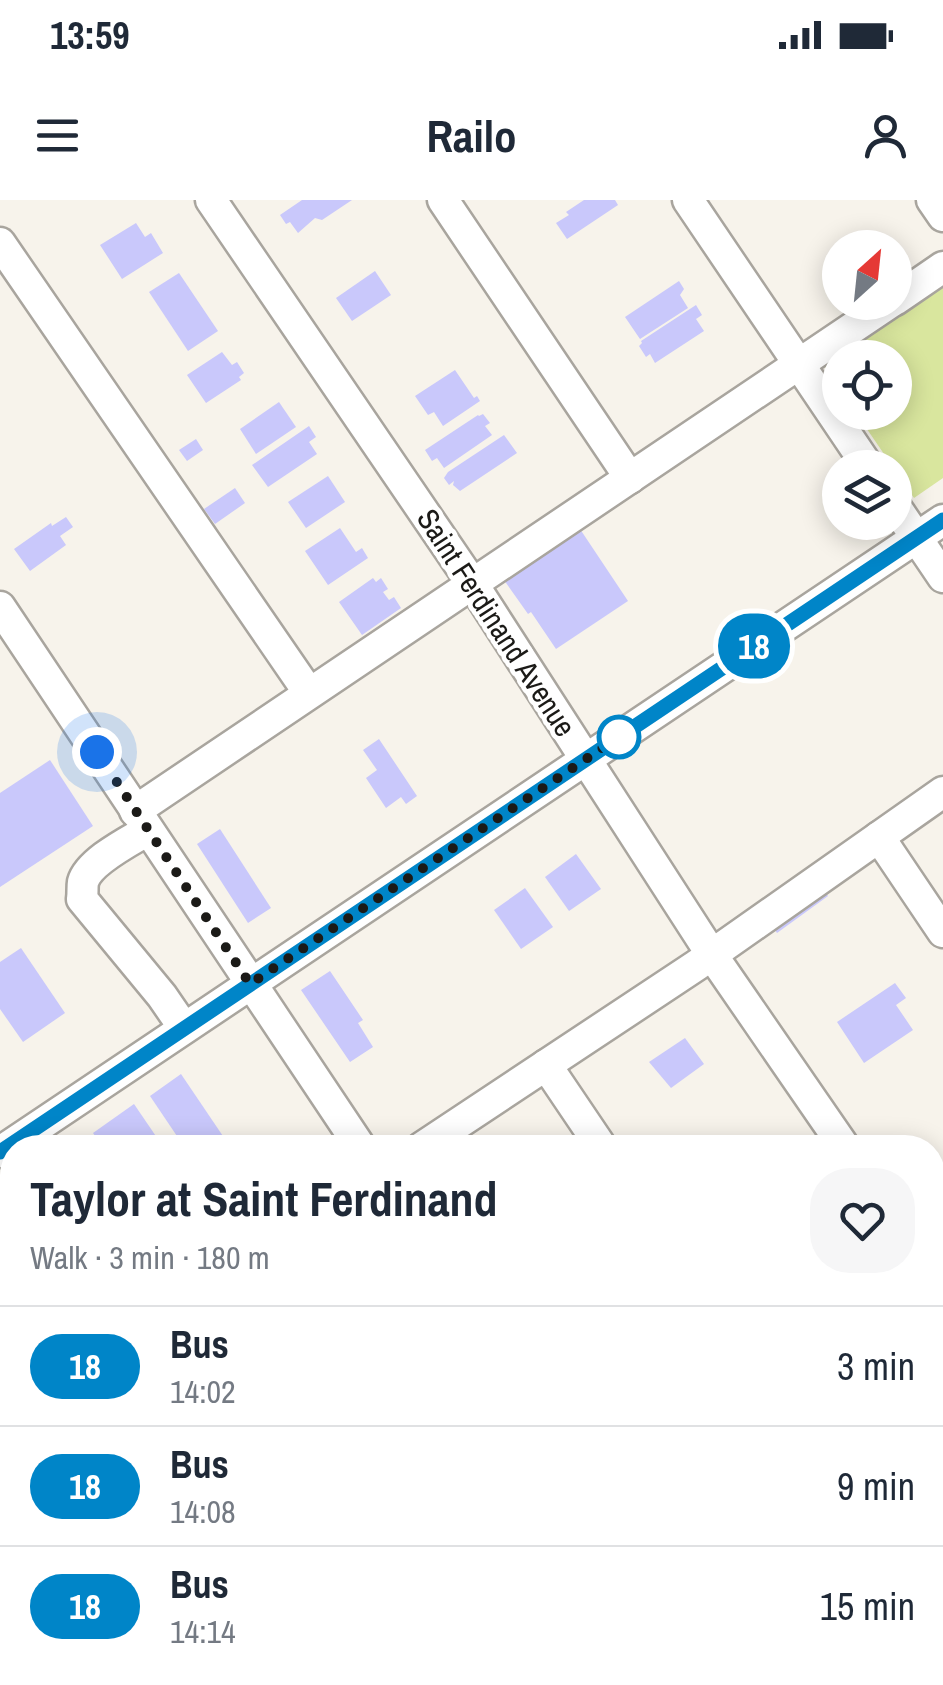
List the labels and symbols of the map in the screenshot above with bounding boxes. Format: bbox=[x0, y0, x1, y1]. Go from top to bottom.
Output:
north arrow bbox=[822, 230, 912, 320]
street label: Saint Ferdinand Avenue bbox=[408, 501, 585, 744]
line badge: 18 bbox=[709, 614, 799, 678]
unlabelled marker bbox=[598, 716, 640, 758]
your location bbox=[72, 727, 122, 777]

